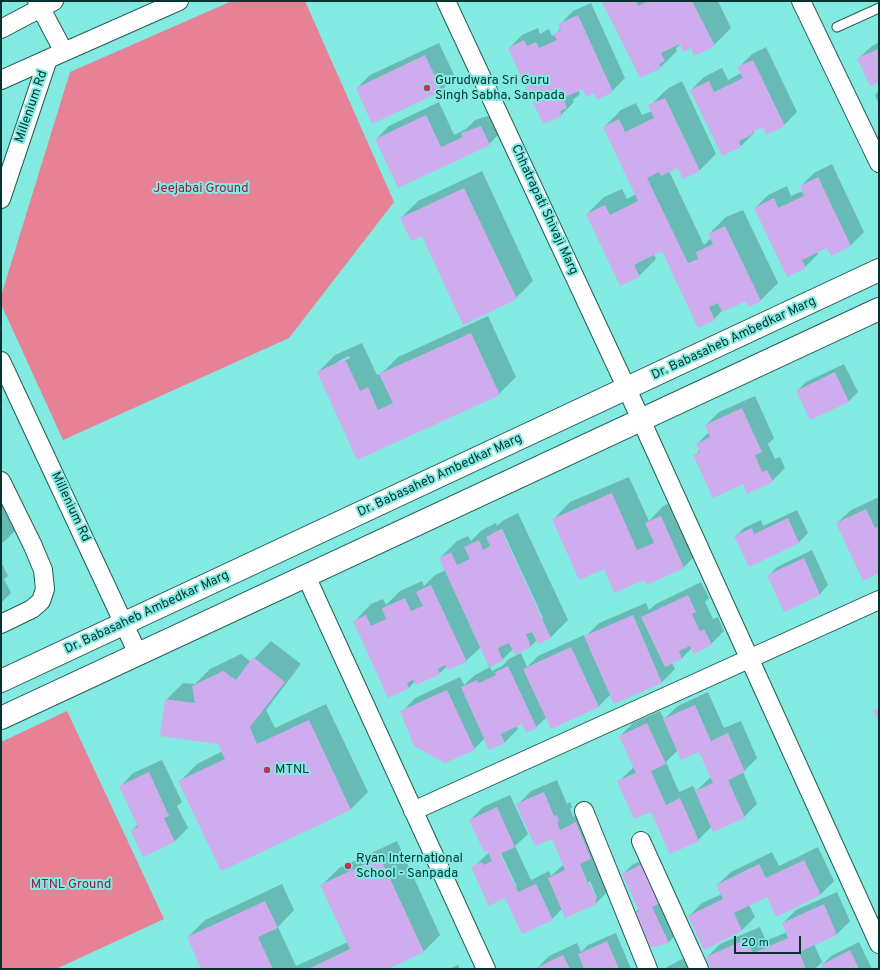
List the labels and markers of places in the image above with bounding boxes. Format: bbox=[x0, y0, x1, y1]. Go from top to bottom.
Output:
place label: Gurudwara Sri Guru Singh Sabha, Sanpada bbox=[435, 73, 565, 104]
marker: Gurudwara Sri Guru Singh Sabha, Sanpada bbox=[422, 83, 432, 93]
place label: MTNL bbox=[275, 762, 309, 778]
marker: MTNL bbox=[262, 765, 272, 775]
place label: Ryan International School - Sanpada bbox=[356, 851, 463, 882]
marker: Ryan International School - Sanpada bbox=[343, 861, 353, 871]

